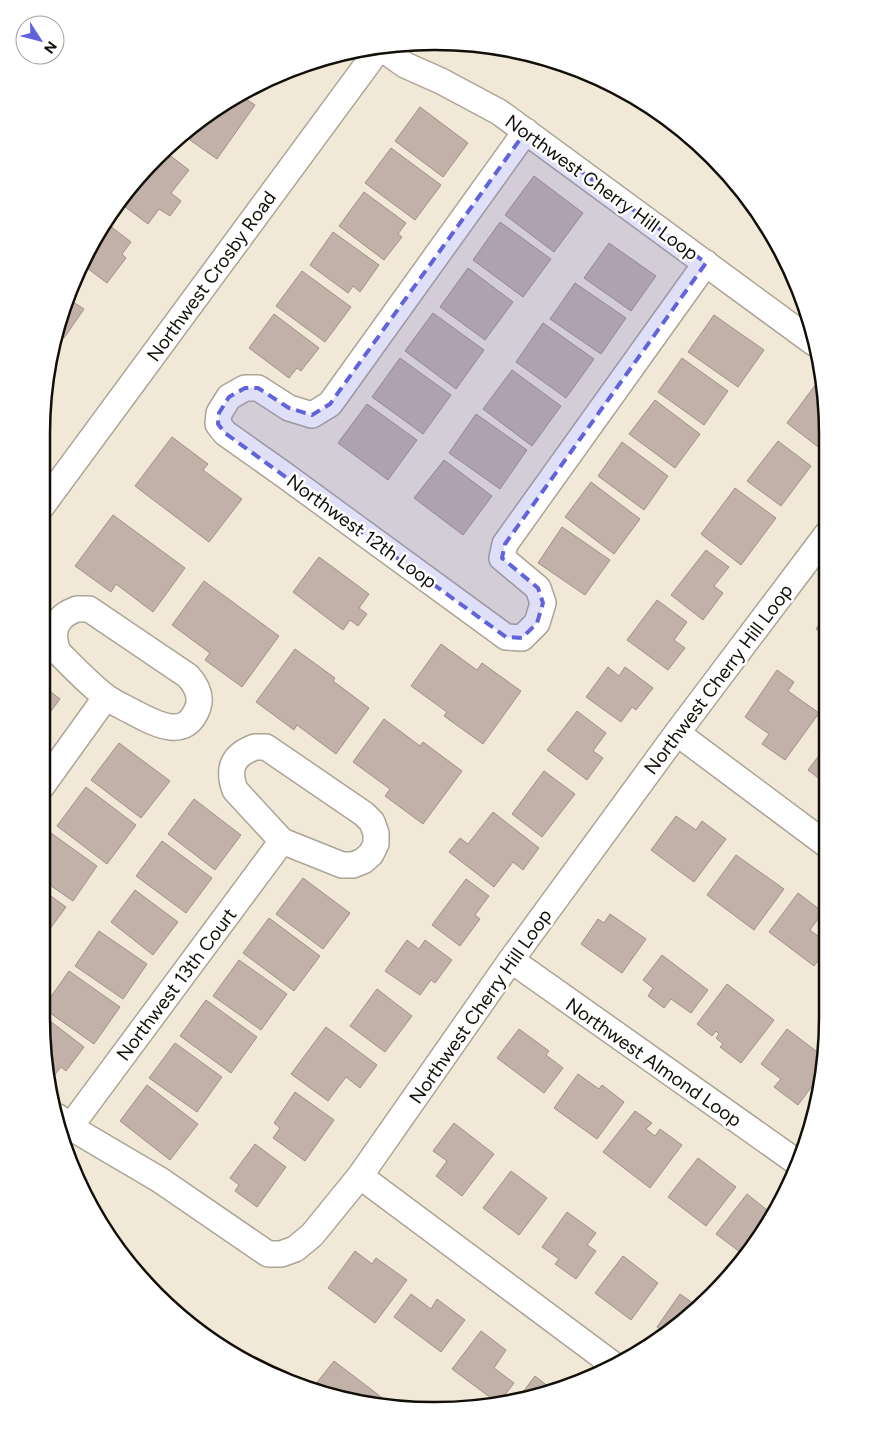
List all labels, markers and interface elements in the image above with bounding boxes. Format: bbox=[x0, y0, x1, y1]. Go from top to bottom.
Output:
north arrow bbox=[15, 15, 65, 65]
text: N bbox=[40, 38, 60, 57]
street label: Northwest Cherry Hill Loop bbox=[501, 110, 703, 265]
street label: Northwest Crosby Road bbox=[142, 187, 281, 366]
street label: Northwest 12th Loop bbox=[282, 469, 441, 594]
street label: Northwest Cherry Hill Loop bbox=[639, 579, 798, 779]
street label: Northwest 13th Court bbox=[112, 903, 241, 1065]
street label: Northwest Cherry Hill Loop bbox=[404, 904, 557, 1108]
street label: Northwest Almond Loop bbox=[561, 993, 746, 1132]

